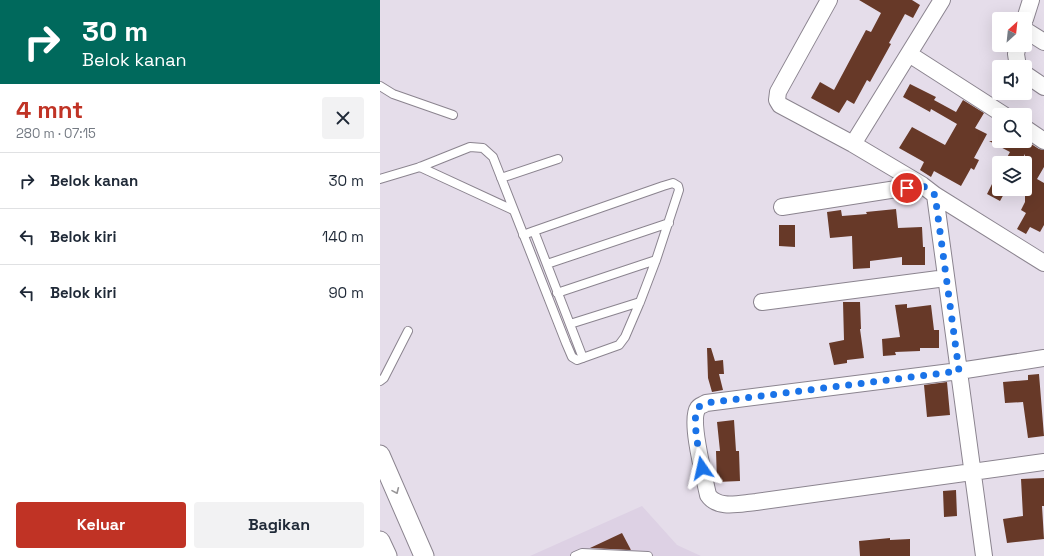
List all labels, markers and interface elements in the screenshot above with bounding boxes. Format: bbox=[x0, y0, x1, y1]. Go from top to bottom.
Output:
north arrow bbox=[992, 12, 1032, 52]
map controls bbox=[992, 12, 1032, 196]
text: 30 m bbox=[82, 13, 148, 49]
icon: right bbox=[16, 16, 68, 68]
text: Belok kanan bbox=[82, 48, 187, 71]
button: sound bbox=[992, 60, 1032, 100]
text: 4 mnt bbox=[16, 94, 83, 125]
button: close bbox=[322, 97, 364, 139]
button: search bbox=[992, 108, 1032, 148]
text: 280 m · 07:15 bbox=[16, 125, 96, 142]
button: layers bbox=[992, 156, 1032, 196]
icon: right bbox=[16, 170, 38, 192]
text: Belok kanan bbox=[50, 171, 138, 190]
text: 30 m bbox=[329, 171, 364, 190]
pin bbox=[890, 171, 924, 205]
icon: arrive bbox=[896, 177, 918, 199]
icon: left bbox=[16, 226, 38, 248]
text: Belok kiri bbox=[50, 227, 116, 246]
text: 140 m bbox=[322, 227, 364, 246]
icon: left bbox=[16, 282, 38, 304]
text: Belok kiri bbox=[50, 283, 116, 302]
text: 90 m bbox=[328, 283, 364, 302]
position arrow bbox=[681, 447, 723, 489]
one-way arrow bbox=[391, 487, 399, 494]
button: Keluar bbox=[16, 502, 186, 548]
button: Bagikan bbox=[194, 502, 364, 548]

